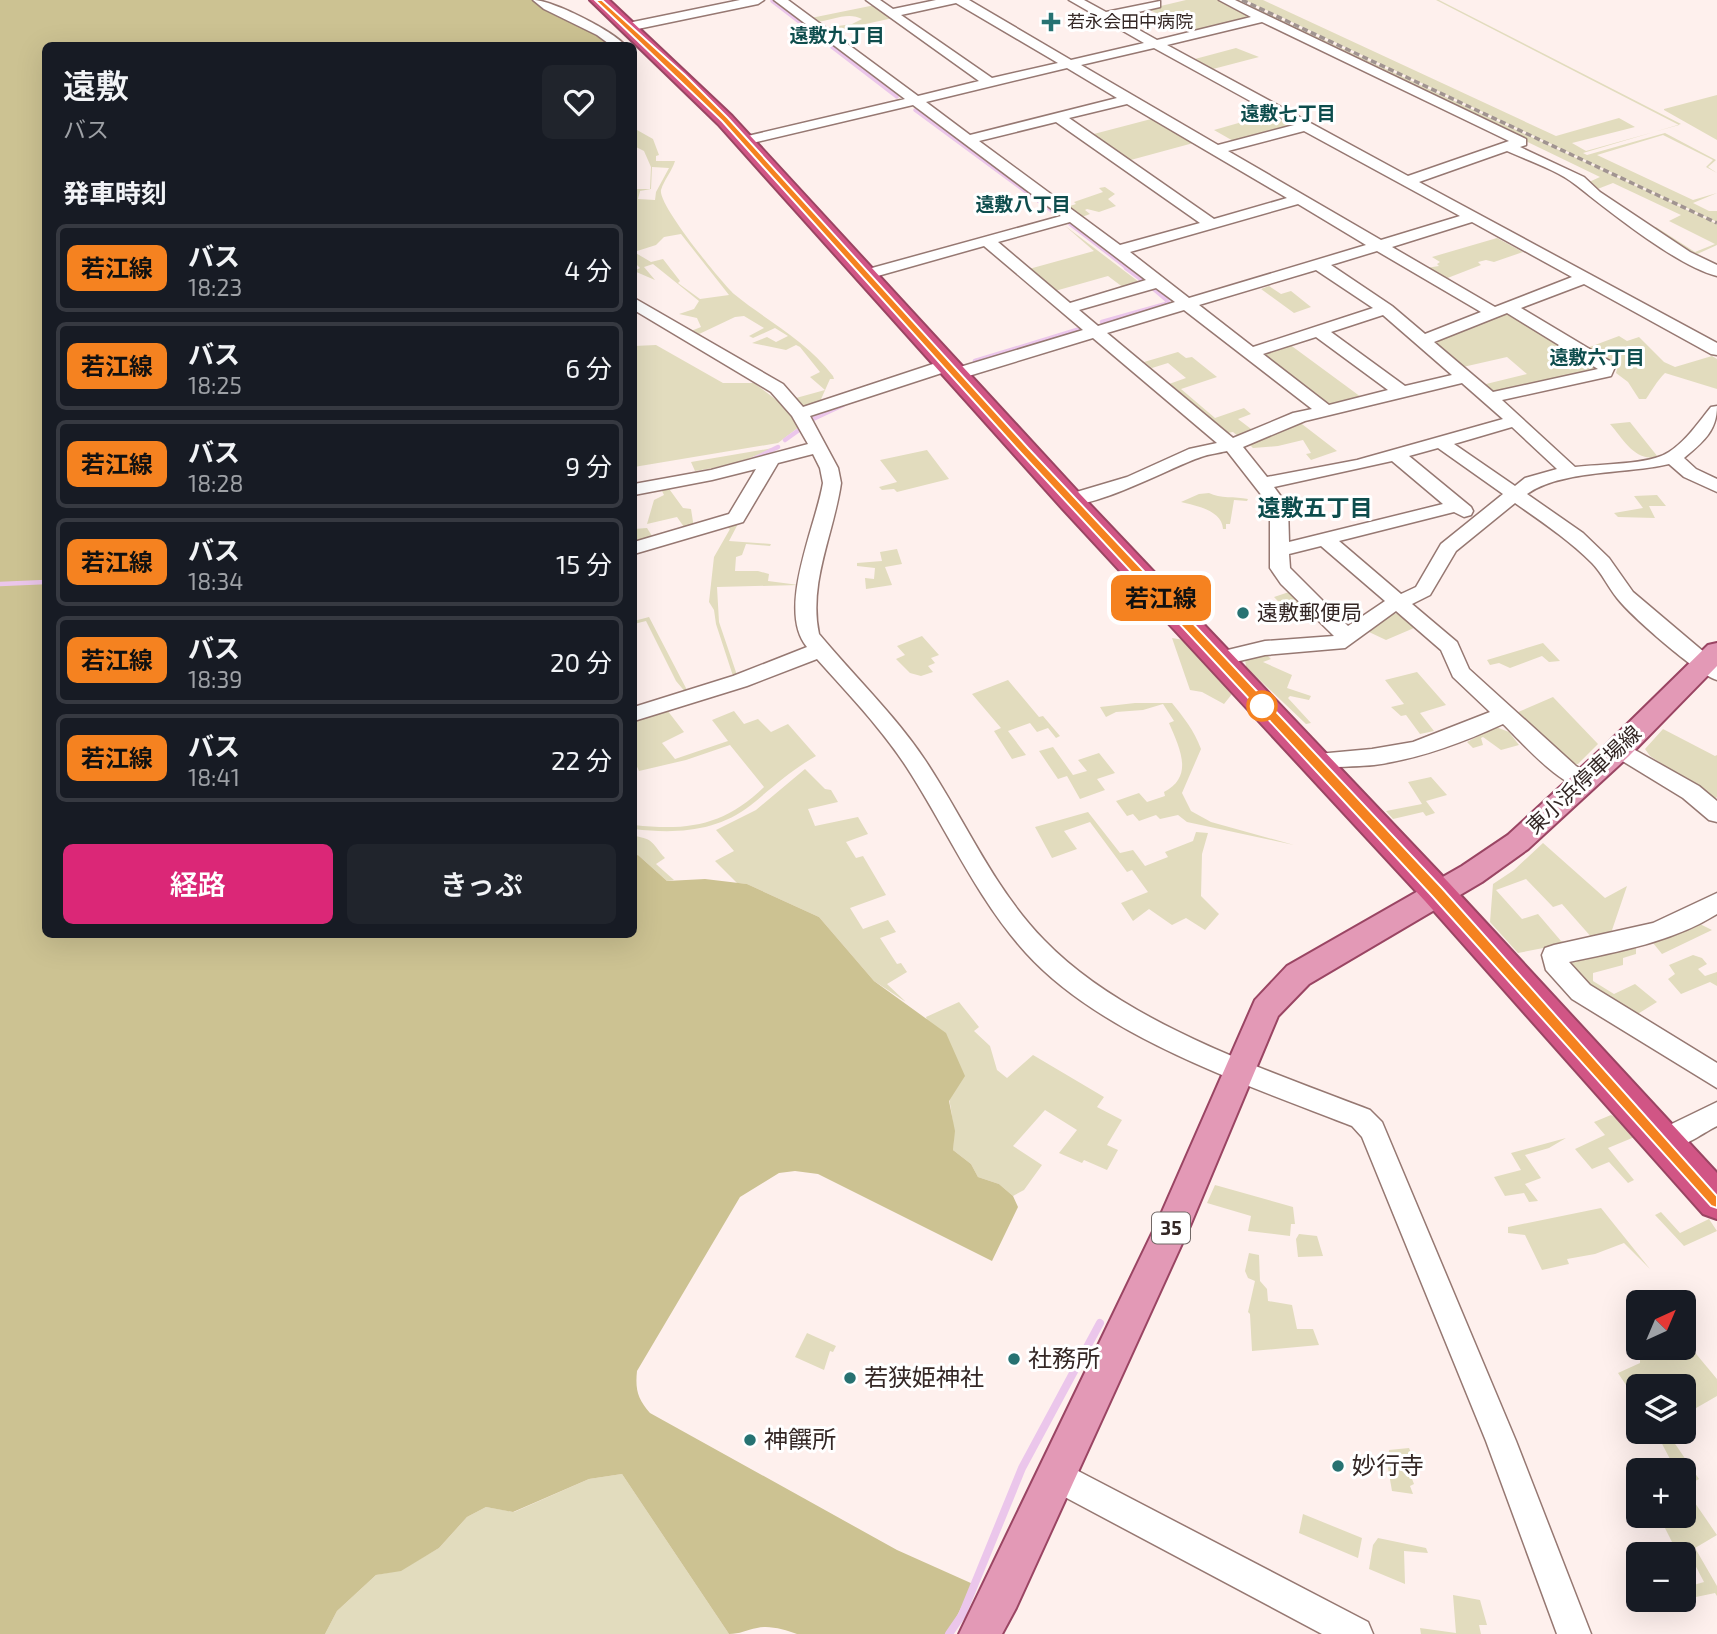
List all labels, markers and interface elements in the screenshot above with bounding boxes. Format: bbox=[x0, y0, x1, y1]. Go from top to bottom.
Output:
place label: 若永会田中病院 bbox=[1067, 10, 1193, 32]
marker: 若永会田中病院 bbox=[1041, 12, 1061, 32]
district label: 遠敷九丁目 bbox=[789, 23, 885, 46]
text: 遠敷 bbox=[63, 65, 129, 105]
button: heart bbox=[542, 65, 616, 139]
district label: 遠敷七丁目 bbox=[1240, 101, 1336, 124]
text: バス bbox=[63, 115, 109, 143]
text: 発車時刻 bbox=[63, 177, 167, 208]
district label: 遠敷八丁目 bbox=[975, 192, 1071, 215]
text: バス bbox=[188, 240, 240, 271]
text: 若江線 bbox=[81, 253, 153, 282]
text: 4 分 bbox=[564, 254, 612, 285]
text: 18:23 bbox=[188, 273, 242, 301]
text: バス bbox=[188, 338, 240, 369]
district label: 遠敷六丁目 bbox=[1549, 345, 1645, 368]
text: 若江線 bbox=[81, 351, 153, 380]
text: 6 分 bbox=[565, 352, 612, 383]
text: 18:25 bbox=[188, 371, 242, 399]
text: バス bbox=[188, 436, 240, 467]
text: 若江線 bbox=[81, 449, 153, 478]
text: 9 分 bbox=[565, 450, 612, 481]
text: 18:28 bbox=[188, 469, 243, 497]
district label: 遠敷五丁目 bbox=[1258, 493, 1373, 521]
text: バス bbox=[188, 534, 240, 565]
text: 若江線 bbox=[81, 547, 153, 576]
text: 15 分 bbox=[556, 548, 612, 579]
text: 18:34 bbox=[188, 567, 243, 595]
line badge: 若江線 bbox=[1121, 575, 1201, 621]
text: 若江線 bbox=[1125, 583, 1197, 612]
place label: 遠敷郵便局 bbox=[1257, 599, 1362, 624]
marker: 遠敷郵便局 bbox=[1235, 605, 1251, 621]
text: バス bbox=[188, 632, 240, 663]
text: 若江線 bbox=[81, 645, 153, 674]
text: 20 分 bbox=[550, 646, 612, 677]
text: 18:39 bbox=[188, 665, 243, 693]
unlabelled marker bbox=[1247, 691, 1277, 721]
street label: 東小浜停車場線 bbox=[1521, 720, 1645, 838]
text: バス bbox=[188, 730, 240, 761]
text: 若江線 bbox=[81, 743, 153, 772]
text: 22 分 bbox=[551, 744, 612, 775]
text: 18:41 bbox=[188, 763, 240, 791]
button: 経路 bbox=[63, 844, 333, 924]
button: きっぷ bbox=[347, 844, 616, 924]
road number: 35 bbox=[1152, 1212, 1190, 1244]
north arrow bbox=[1626, 1290, 1696, 1360]
map controls bbox=[1626, 1290, 1696, 1612]
place label: 社務所 bbox=[1028, 1343, 1100, 1372]
marker: 社務所 bbox=[1006, 1351, 1022, 1367]
place label: 若狭姫神社 bbox=[864, 1362, 984, 1391]
marker: 若狭姫神社 bbox=[842, 1370, 858, 1386]
button: layers bbox=[1626, 1374, 1696, 1444]
place label: 神饌所 bbox=[764, 1424, 836, 1453]
marker: 神饌所 bbox=[742, 1432, 758, 1448]
place label: 妙行寺 bbox=[1352, 1450, 1424, 1479]
marker: 妙行寺 bbox=[1330, 1458, 1346, 1474]
button: + bbox=[1626, 1458, 1696, 1528]
button: − bbox=[1626, 1542, 1696, 1612]

